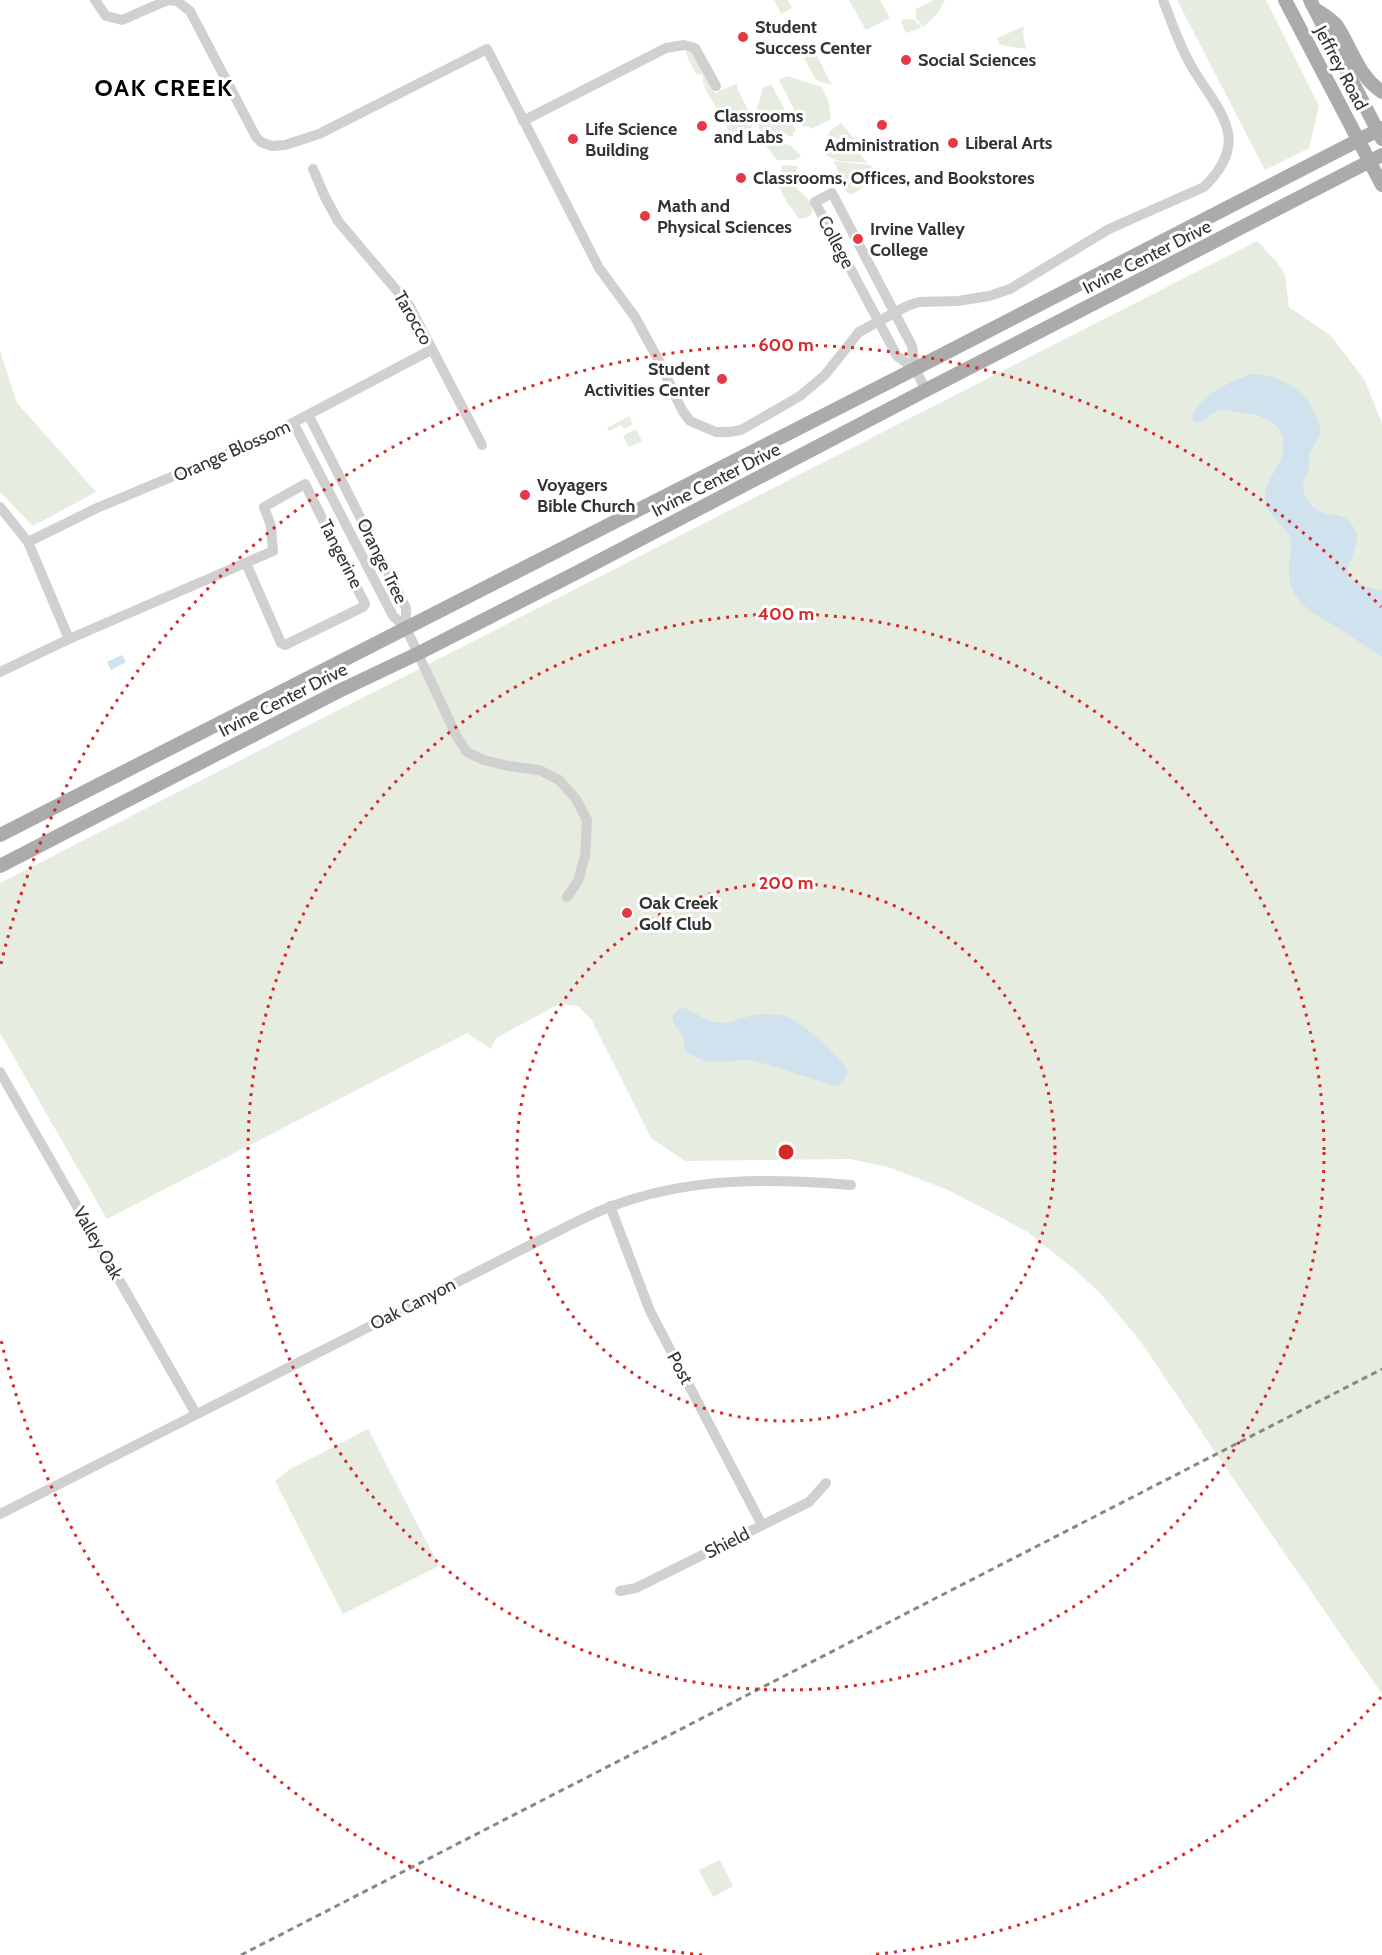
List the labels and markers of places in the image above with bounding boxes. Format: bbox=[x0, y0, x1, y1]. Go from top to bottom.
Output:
place label: Student Success Center bbox=[755, 16, 871, 59]
marker: Student Success Center bbox=[736, 30, 750, 44]
place label: Social Sciences bbox=[918, 49, 1037, 71]
marker: Social Sciences bbox=[899, 53, 913, 67]
place label: Classrooms and Labs bbox=[714, 105, 804, 148]
place label: Life Science Building bbox=[585, 118, 677, 161]
marker: Administration bbox=[875, 118, 889, 132]
marker: Classrooms and Labs bbox=[695, 119, 709, 133]
marker: Life Science Building bbox=[566, 132, 580, 146]
place label: Liberal Arts bbox=[965, 132, 1053, 154]
place label: Administration bbox=[825, 134, 939, 156]
marker: Liberal Arts bbox=[946, 136, 960, 150]
place label: Classrooms, Offices, and Bookstores bbox=[753, 167, 1035, 189]
marker: Classrooms, Offices, and Bookstores bbox=[734, 171, 748, 185]
place label: Math and Physical Sciences bbox=[657, 195, 792, 238]
marker: Math and Physical Sciences bbox=[638, 209, 652, 223]
place label: Irvine Valley College bbox=[870, 218, 965, 261]
marker: Irvine Valley College bbox=[851, 232, 865, 246]
place label: Student Activities Center bbox=[584, 358, 710, 401]
marker: Student Activities Center bbox=[715, 372, 729, 386]
place label: Voyagers Bible Church bbox=[537, 474, 635, 517]
marker: Voyagers Bible Church bbox=[518, 488, 532, 502]
place label: Oak Creek Golf Club bbox=[639, 892, 719, 935]
marker: Oak Creek Golf Club bbox=[620, 906, 634, 920]
centre of rings bbox=[776, 1142, 796, 1162]

